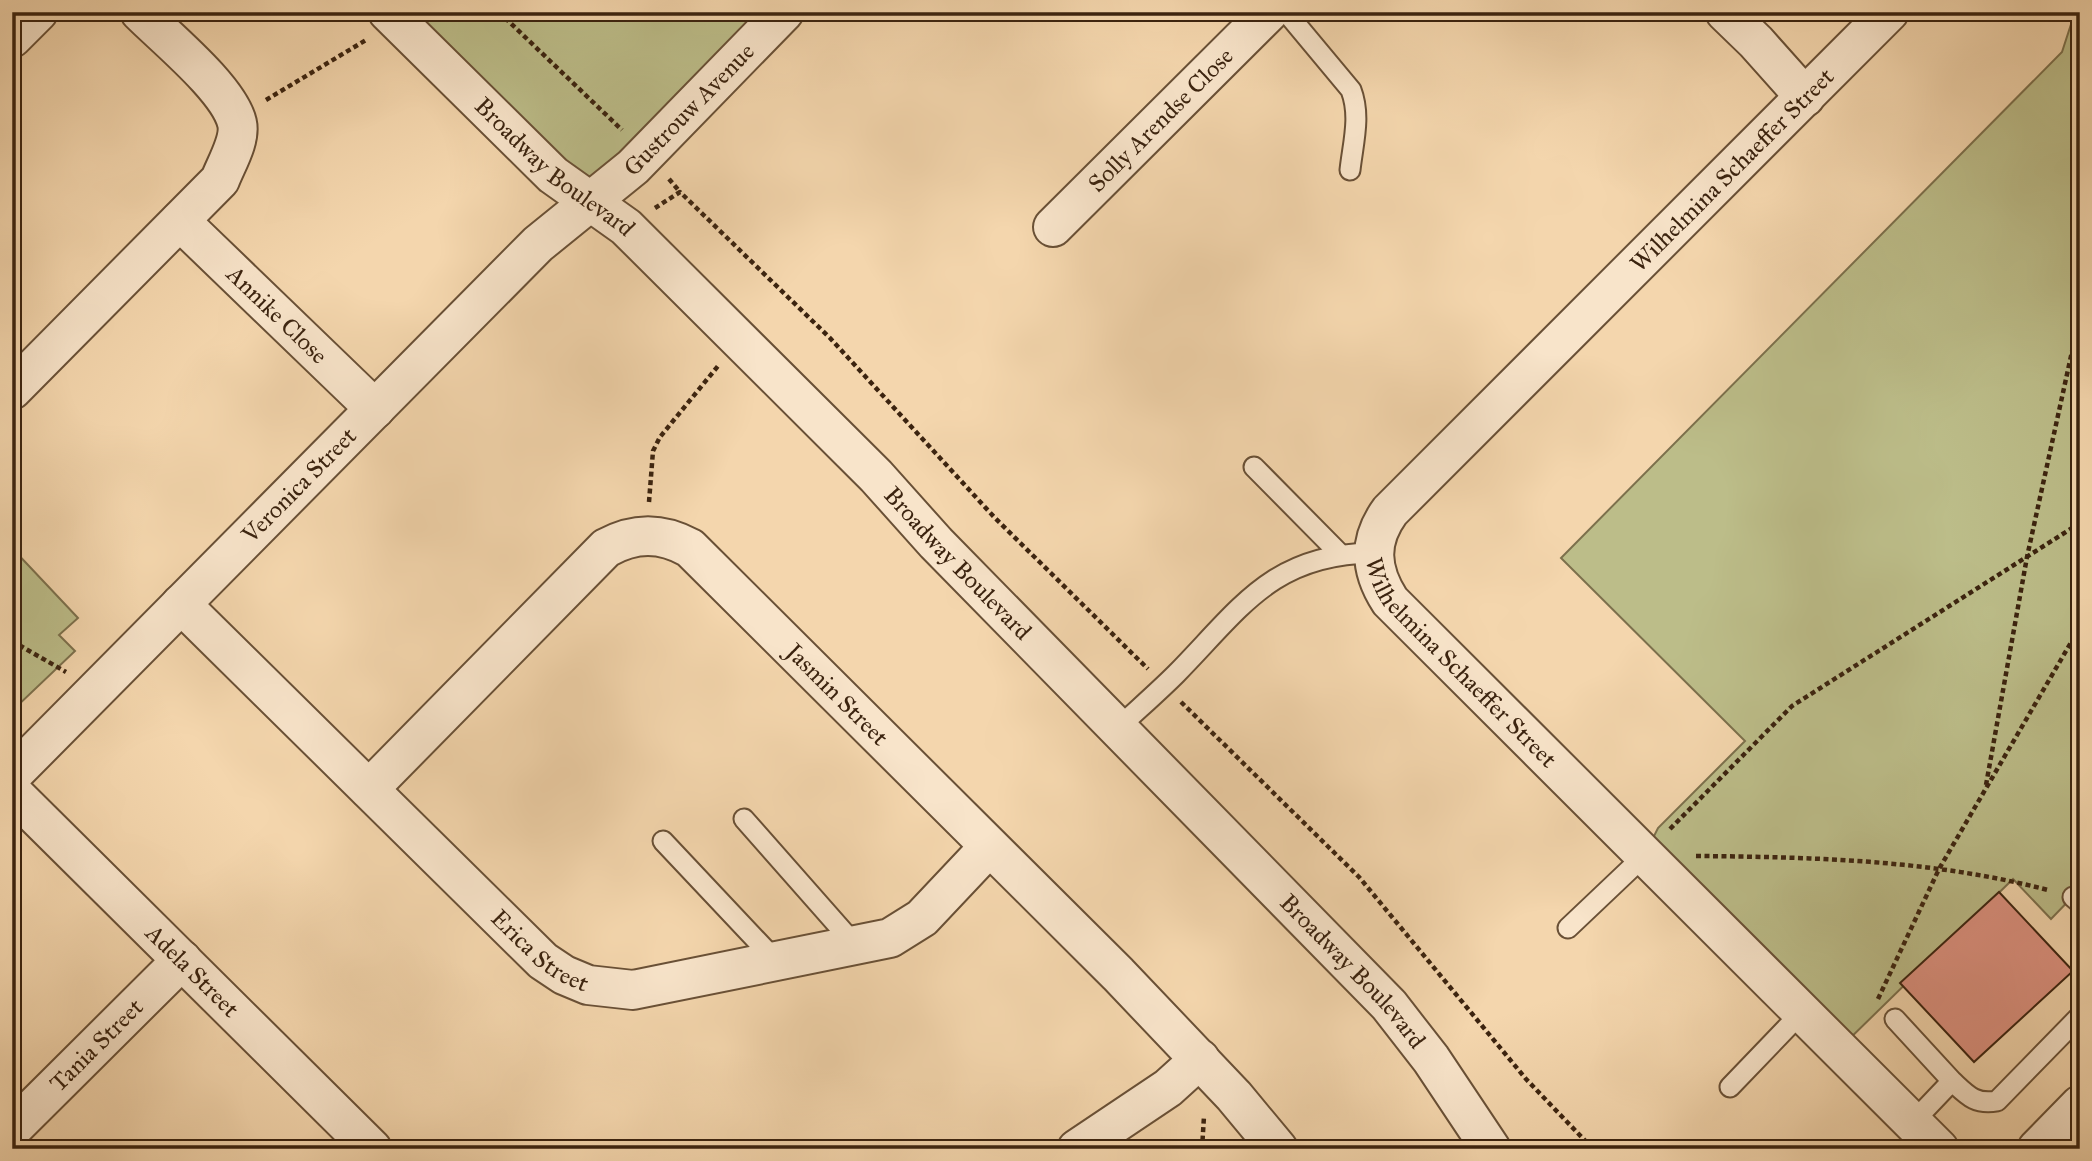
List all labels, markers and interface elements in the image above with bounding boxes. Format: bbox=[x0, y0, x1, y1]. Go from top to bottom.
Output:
street label: Gustrouw Avenue bbox=[617, 37, 761, 182]
street label: Solly Arendse Close bbox=[1082, 41, 1240, 198]
street label: Wilhelmina Schaeffer Street bbox=[1624, 61, 1841, 278]
street label: Broadway Boulevard bbox=[468, 91, 641, 242]
street label: Annike Close bbox=[220, 259, 334, 370]
street label: Veronica Street bbox=[235, 421, 363, 550]
street label: Broadway Boulevard bbox=[878, 480, 1038, 646]
street label: Wilhelmina Schaeffer Street bbox=[1359, 555, 1564, 774]
street label: Jasmin Street bbox=[778, 635, 895, 752]
street label: Broadway Boulevard bbox=[1273, 888, 1432, 1054]
street label: Erica Street bbox=[485, 903, 594, 999]
street label: Adela Street bbox=[139, 917, 246, 1024]
street label: Tania Street bbox=[43, 992, 150, 1098]

